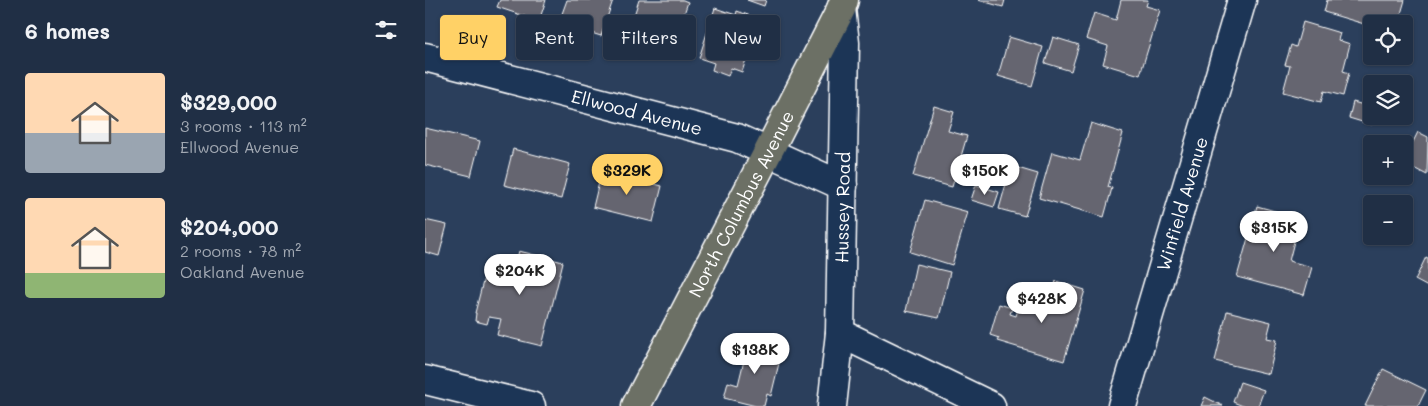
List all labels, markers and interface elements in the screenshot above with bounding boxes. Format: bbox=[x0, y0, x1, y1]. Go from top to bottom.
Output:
chip: Buy bbox=[440, 15, 506, 60]
chip: Rent bbox=[516, 15, 593, 60]
chip: Filters bbox=[603, 15, 696, 60]
chip: New bbox=[706, 15, 780, 60]
map controls bbox=[1363, 15, 1413, 245]
button: locate bbox=[1363, 15, 1413, 65]
icon: filters bbox=[372, 16, 400, 44]
text: 6 homes bbox=[25, 17, 110, 44]
button: layers bbox=[1363, 75, 1413, 125]
street label: Ellwood Avenue bbox=[569, 84, 705, 141]
text: $329,000 bbox=[180, 88, 277, 115]
icon: home bbox=[65, 93, 125, 153]
street label: North Columbus Avenue bbox=[683, 106, 799, 301]
text: 3 rooms · 113 m² bbox=[180, 115, 307, 136]
street label: Winfield Avenue bbox=[1151, 134, 1213, 274]
button: + bbox=[1363, 135, 1413, 185]
text: Ellwood Avenue bbox=[180, 136, 299, 157]
street label: Hussey Road bbox=[829, 152, 855, 263]
pin: $329K bbox=[592, 154, 662, 196]
pin: $150K bbox=[950, 154, 1020, 196]
text: $329K bbox=[603, 159, 651, 180]
text: $150K bbox=[961, 159, 1009, 180]
button: − bbox=[1363, 195, 1413, 245]
pin: $315K bbox=[1239, 210, 1309, 253]
text: $204,000 bbox=[180, 213, 279, 240]
text: $315K bbox=[1251, 216, 1297, 237]
icon: home bbox=[65, 218, 125, 278]
text: 2 rooms · 78 m² bbox=[180, 240, 301, 261]
pin: $204K bbox=[485, 254, 555, 296]
text: $204K bbox=[495, 259, 545, 280]
text: Oakland Avenue bbox=[180, 261, 305, 282]
pin: $428K bbox=[1007, 282, 1077, 324]
text: $428K bbox=[1017, 287, 1067, 308]
pin: $138K bbox=[720, 332, 790, 375]
text: $138K bbox=[731, 338, 779, 359]

